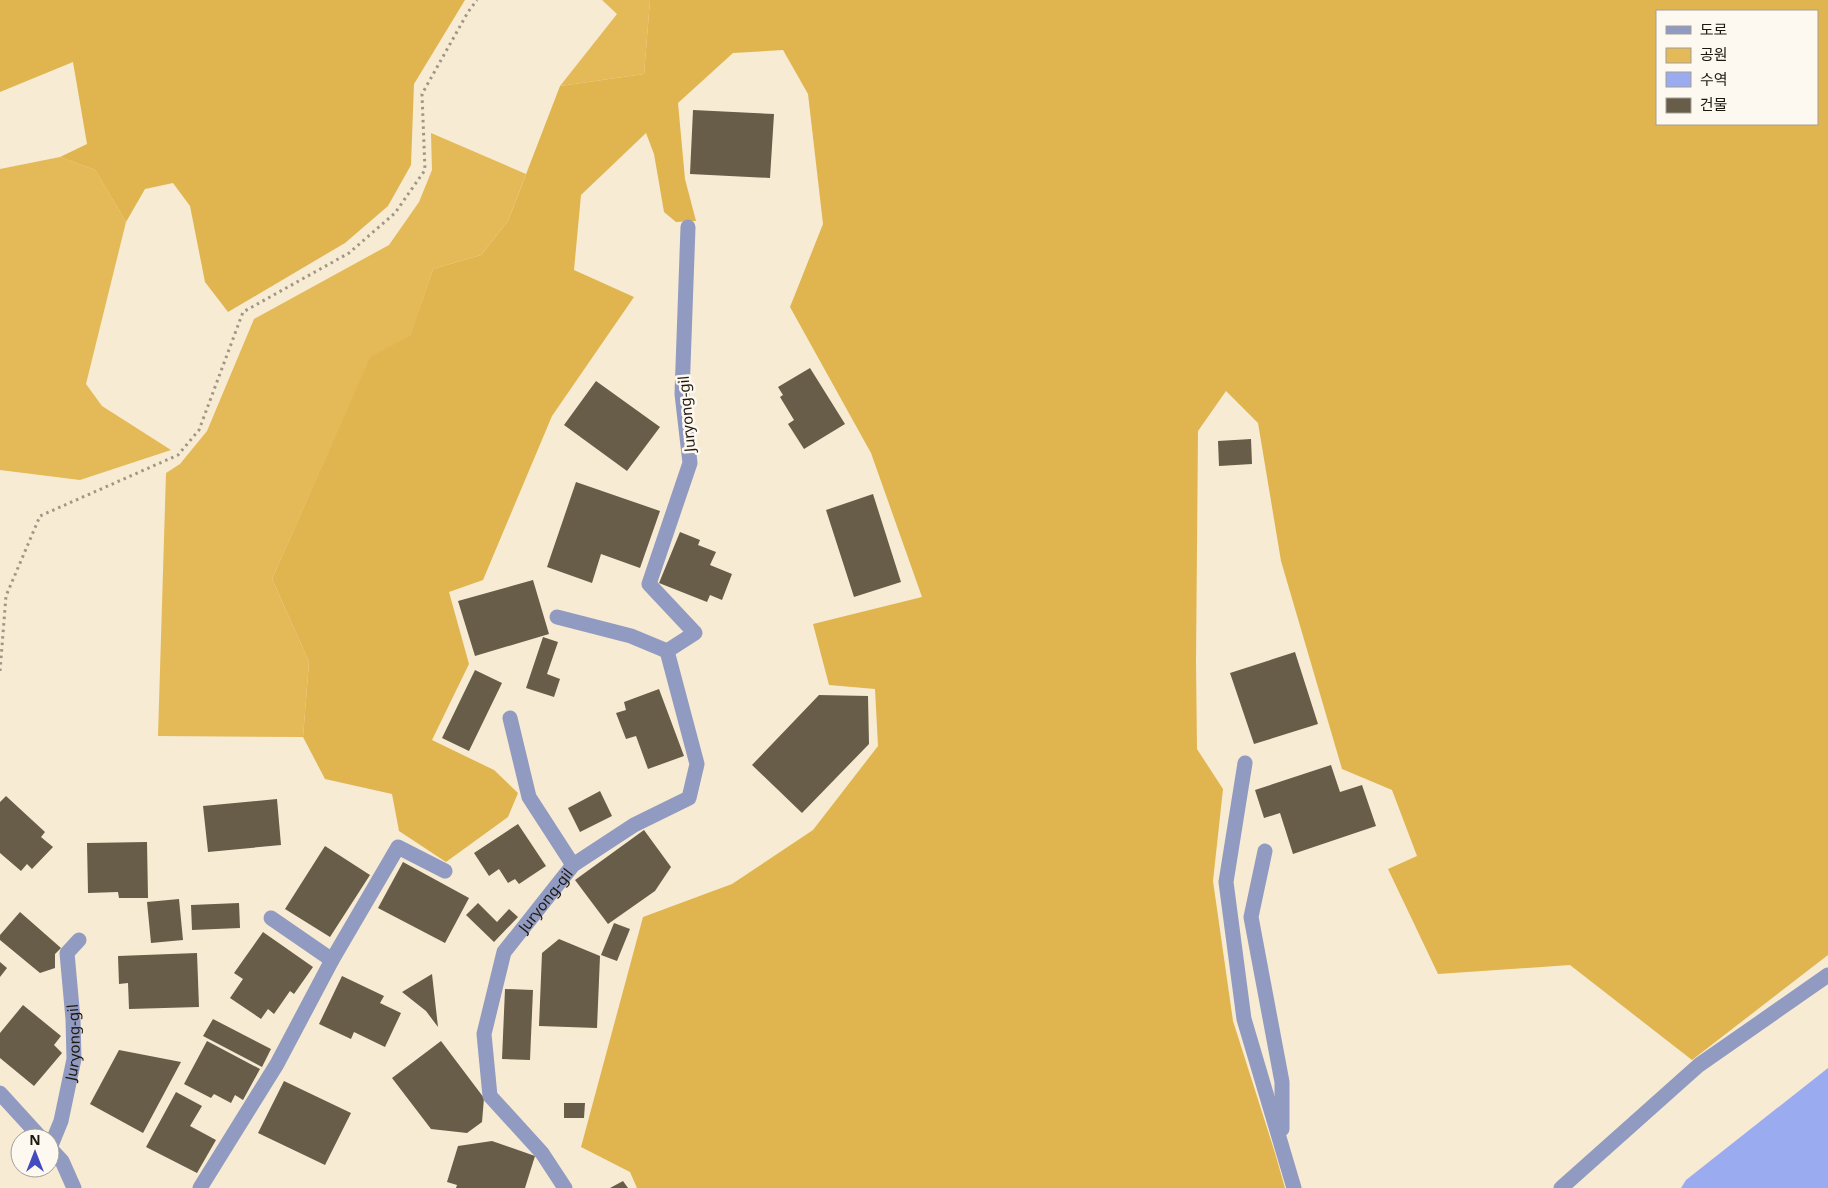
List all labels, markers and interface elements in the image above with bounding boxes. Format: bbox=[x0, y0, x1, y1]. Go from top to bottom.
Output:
legend bbox=[1656, 10, 1818, 125]
text: 도로 bbox=[1700, 19, 1728, 39]
text: 공원 bbox=[1700, 44, 1728, 64]
text: 수역 bbox=[1700, 69, 1728, 89]
text: 건물 bbox=[1700, 94, 1728, 114]
street label: Juryong-gil bbox=[673, 375, 699, 455]
street label: Juryong-gil bbox=[512, 864, 577, 938]
street label: Juryong-gil bbox=[59, 1003, 84, 1084]
north arrow bbox=[10, 1128, 60, 1178]
text: N bbox=[29, 1130, 41, 1149]

